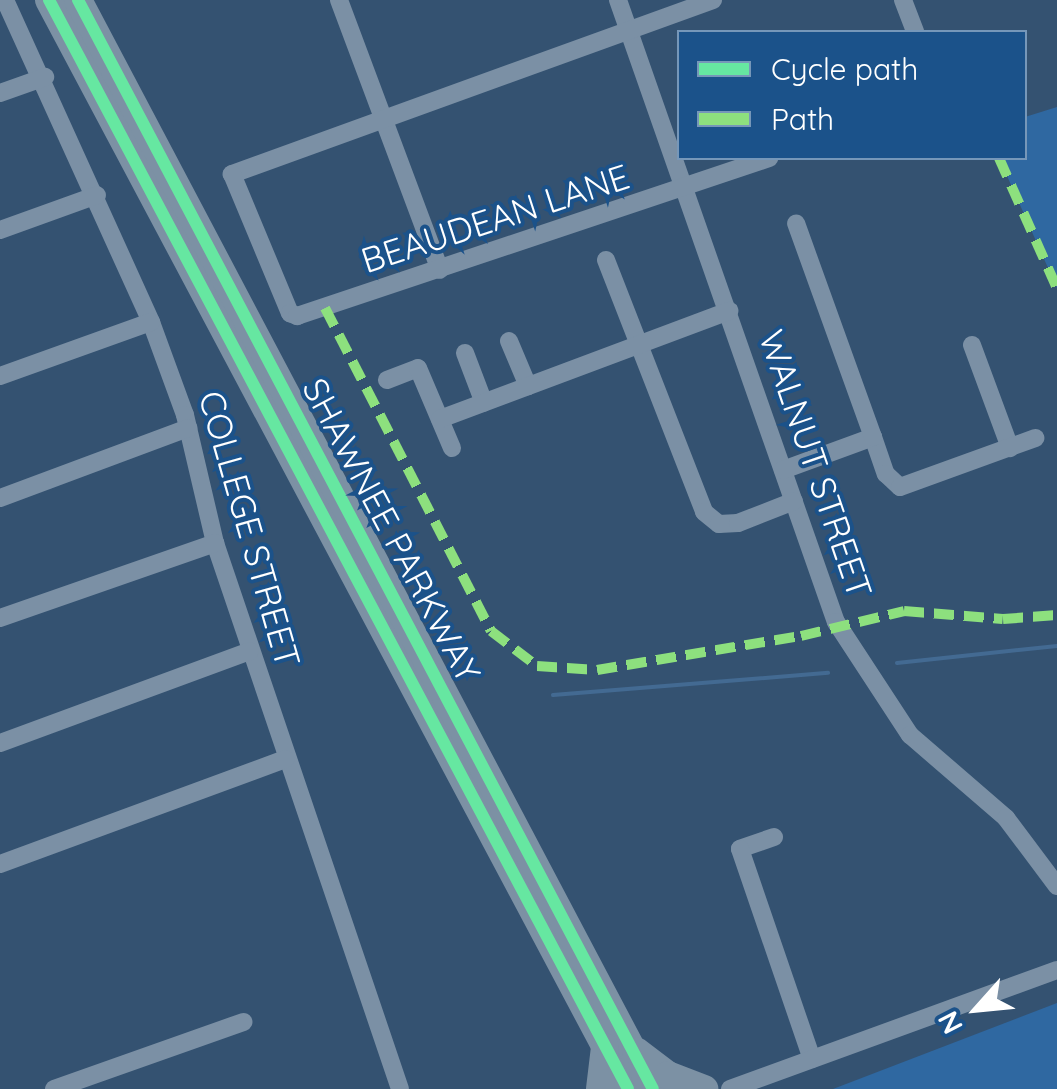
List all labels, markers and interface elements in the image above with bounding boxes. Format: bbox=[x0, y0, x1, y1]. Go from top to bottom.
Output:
legend bbox=[677, 30, 1027, 160]
text: Cycle path bbox=[771, 50, 918, 88]
text: Path bbox=[771, 100, 834, 138]
street label: BEAUDEAN LANE bbox=[356, 155, 634, 281]
street label: WALNUT STREET bbox=[750, 325, 882, 603]
street label: SHAWNEE PARKWAY bbox=[294, 371, 490, 689]
street label: COLLEGE STREET bbox=[190, 386, 310, 672]
north arrow bbox=[927, 959, 1027, 1059]
text: N bbox=[930, 1006, 970, 1040]

